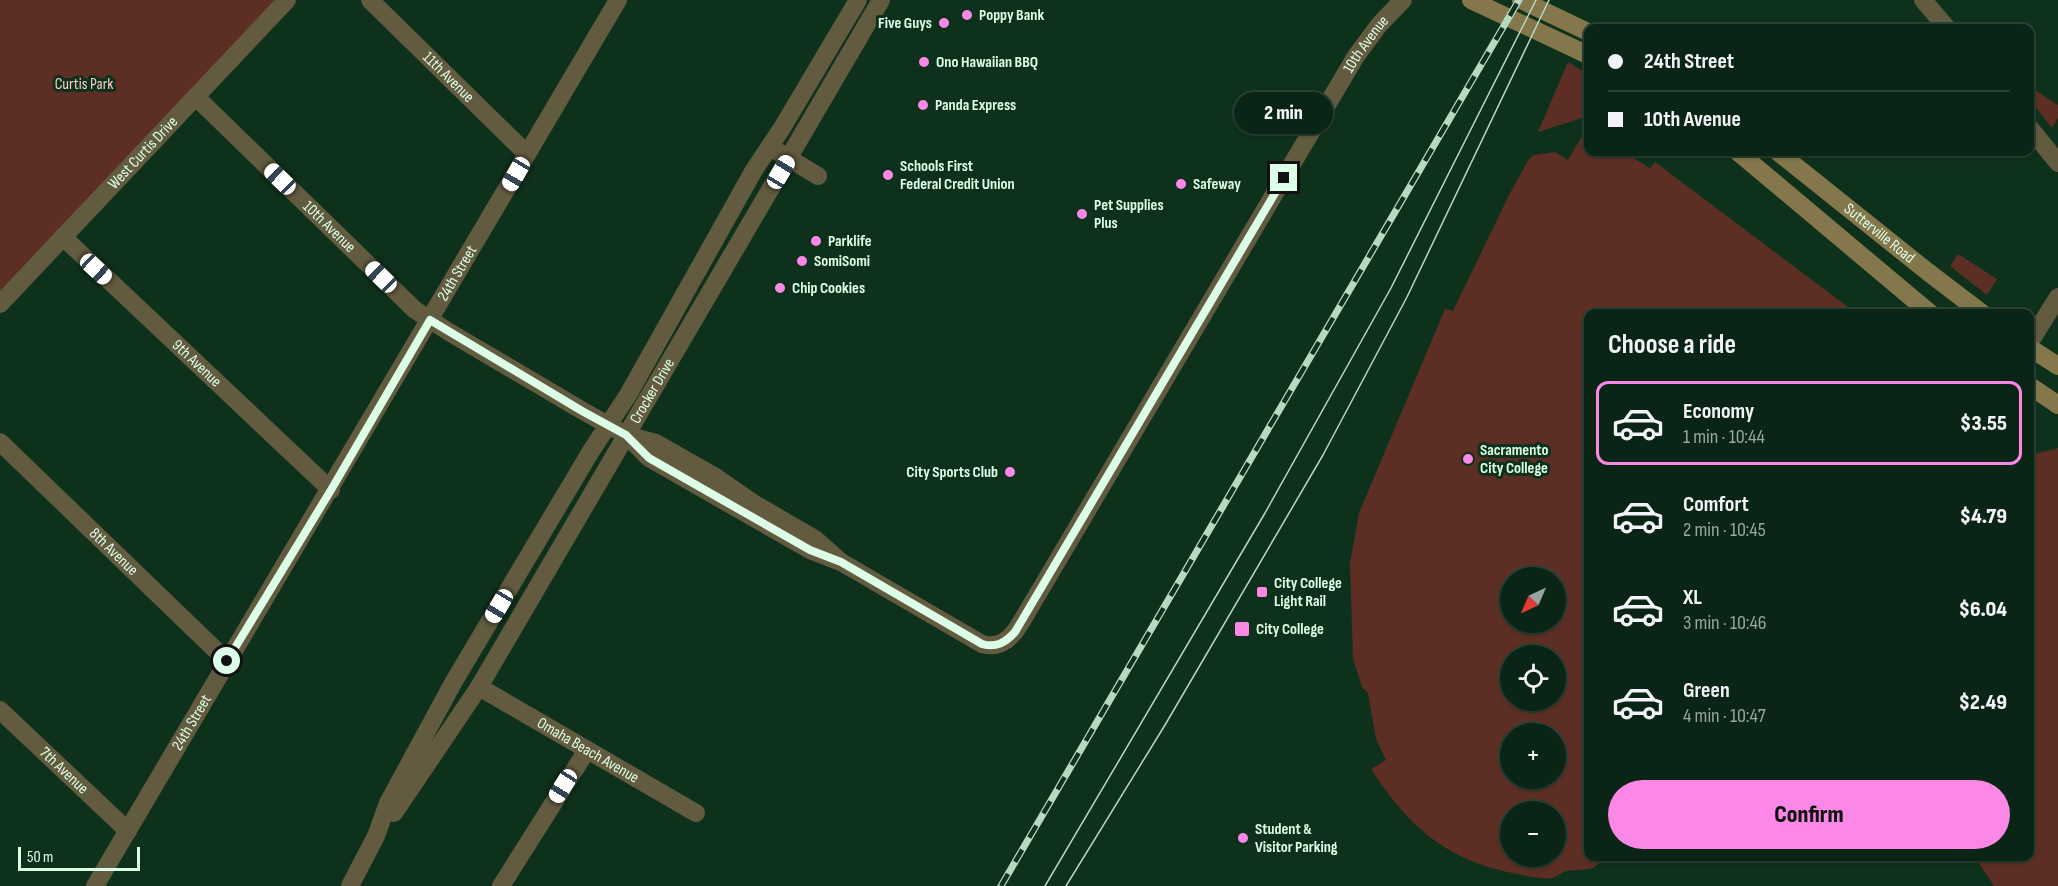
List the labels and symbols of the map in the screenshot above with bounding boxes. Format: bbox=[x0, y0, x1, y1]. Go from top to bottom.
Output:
place label: Poppy Bank bbox=[979, 6, 1044, 25]
marker: Poppy Bank bbox=[960, 8, 974, 22]
street label: 10th Avenue bbox=[1339, 11, 1393, 76]
place label: Five Guys bbox=[878, 14, 932, 33]
marker: Five Guys bbox=[937, 16, 951, 30]
street label: 11th Avenue bbox=[419, 48, 478, 106]
place label: Ono Hawaiian BBQ bbox=[936, 53, 1038, 72]
marker: Ono Hawaiian BBQ bbox=[917, 55, 931, 69]
park label: Curtis Park bbox=[55, 75, 113, 94]
callout: 2 min bbox=[1234, 91, 1334, 133]
place label: Panda Express bbox=[935, 96, 1016, 115]
marker: Panda Express bbox=[916, 98, 930, 112]
street label: West Curtis Drive bbox=[104, 112, 182, 193]
car bbox=[764, 152, 798, 192]
car bbox=[499, 154, 533, 194]
place label: Schools First Federal Credit Union bbox=[900, 157, 1015, 194]
car bbox=[261, 160, 299, 198]
route end bbox=[1270, 164, 1297, 191]
marker: Schools First Federal Credit Union bbox=[881, 168, 895, 182]
place label: Safeway bbox=[1193, 175, 1241, 194]
marker: Safeway bbox=[1174, 177, 1188, 191]
place label: Pet Supplies Plus bbox=[1094, 196, 1164, 233]
street label: 10th Avenue bbox=[299, 197, 360, 257]
street label: Sutterville Road bbox=[1840, 199, 1919, 267]
marker: Pet Supplies Plus bbox=[1075, 207, 1089, 221]
place label: Parklife bbox=[828, 232, 872, 251]
marker: Parklife bbox=[809, 234, 823, 248]
street label: 24th Street bbox=[433, 242, 481, 304]
car bbox=[77, 250, 115, 288]
place label: SomiSomi bbox=[814, 252, 870, 271]
marker: SomiSomi bbox=[795, 254, 809, 268]
car bbox=[362, 258, 400, 296]
place label: Chip Cookies bbox=[792, 279, 865, 298]
marker: Chip Cookies bbox=[773, 281, 787, 295]
street label: 9th Avenue bbox=[168, 336, 225, 391]
street label: Crocker Drive bbox=[626, 355, 679, 427]
place label: Sacramento City College bbox=[1480, 441, 1549, 478]
marker: Sacramento City College bbox=[1461, 452, 1475, 466]
place label: City Sports Club bbox=[906, 463, 998, 482]
marker: City Sports Club bbox=[1003, 465, 1017, 479]
street label: 8th Avenue bbox=[85, 524, 142, 580]
north arrow bbox=[1500, 567, 1566, 633]
place label: City College Light Rail bbox=[1274, 574, 1342, 611]
marker: City College Light Rail bbox=[1255, 585, 1269, 599]
car bbox=[482, 586, 516, 626]
marker: City College bbox=[1233, 620, 1251, 638]
place label: City College bbox=[1256, 620, 1324, 639]
route start bbox=[213, 647, 240, 674]
street label: 24th Street bbox=[168, 691, 215, 754]
street label: Omaha Beach Avenue bbox=[534, 713, 642, 787]
street label: 7th Avenue bbox=[36, 743, 92, 798]
car bbox=[546, 766, 580, 806]
place label: Student & Visitor Parking bbox=[1255, 820, 1338, 857]
marker: Student & Visitor Parking bbox=[1236, 831, 1250, 845]
scale bar bbox=[18, 844, 140, 872]

